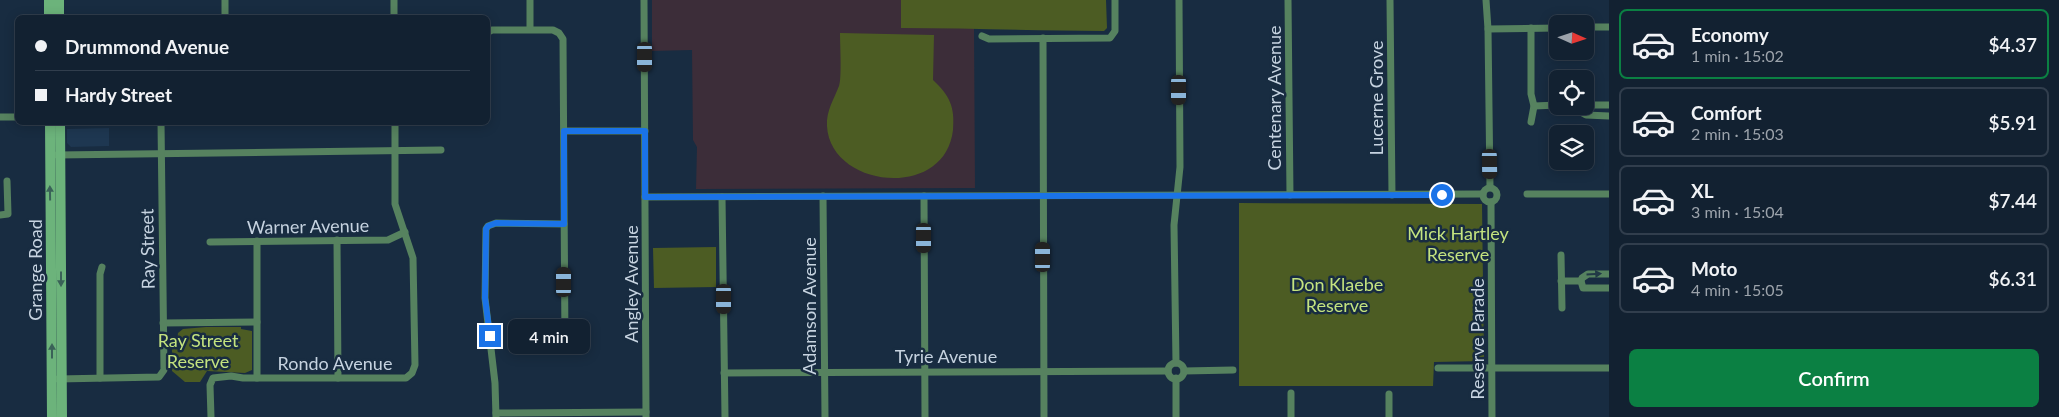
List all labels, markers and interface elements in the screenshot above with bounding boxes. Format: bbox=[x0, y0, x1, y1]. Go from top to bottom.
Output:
north arrow bbox=[1549, 15, 1594, 60]
map controls bbox=[1549, 15, 1594, 170]
icon: car bbox=[1631, 22, 1676, 67]
text: Economy bbox=[1691, 23, 1769, 46]
street label: Centenary Avenue bbox=[1263, 25, 1285, 171]
text: $4.37 bbox=[1988, 33, 2037, 56]
text: Drummond Avenue bbox=[65, 35, 229, 58]
street label: Lucerne Grove bbox=[1365, 40, 1387, 156]
car bbox=[637, 42, 652, 72]
text: 1 min · 15:02 bbox=[1691, 46, 1784, 65]
button: locate bbox=[1549, 70, 1594, 115]
car bbox=[1171, 75, 1186, 105]
text: Hardy Street bbox=[65, 83, 172, 106]
icon: car bbox=[1631, 100, 1676, 145]
text: Comfort bbox=[1691, 101, 1762, 124]
text: $5.91 bbox=[1988, 111, 2037, 134]
text: 2 min · 15:03 bbox=[1691, 124, 1784, 143]
button: layers bbox=[1549, 125, 1594, 170]
car bbox=[1482, 149, 1497, 179]
icon: car bbox=[1631, 178, 1676, 223]
text: XL bbox=[1691, 179, 1714, 202]
route start bbox=[1431, 184, 1453, 206]
one-way arrow bbox=[46, 185, 54, 201]
text: $7.44 bbox=[1988, 189, 2037, 212]
text: 3 min · 15:04 bbox=[1691, 202, 1784, 221]
street label: Ray Street bbox=[135, 208, 159, 290]
street label: Warner Avenue bbox=[247, 214, 369, 238]
street label: Grange Road bbox=[24, 219, 46, 321]
park label: Mick Hartley Reserve bbox=[1407, 222, 1509, 265]
car bbox=[916, 223, 931, 253]
street label: Angley Avenue bbox=[620, 225, 642, 343]
street label: Adamson Avenue bbox=[798, 237, 820, 375]
car bbox=[1035, 242, 1050, 272]
icon: car bbox=[1631, 256, 1676, 301]
text: Moto bbox=[1691, 257, 1737, 280]
car bbox=[556, 267, 571, 297]
text: $6.31 bbox=[1988, 267, 2037, 290]
one-way arrow bbox=[1586, 270, 1602, 278]
one-way arrow bbox=[57, 272, 65, 288]
park label: Don Klaebe Reserve bbox=[1291, 273, 1383, 316]
street label: Reserve Parade bbox=[1466, 278, 1488, 400]
text: 4 min · 15:05 bbox=[1691, 280, 1784, 299]
car bbox=[716, 284, 731, 314]
callout: 4 min bbox=[508, 318, 590, 354]
route end bbox=[479, 325, 501, 347]
text: 4 min bbox=[529, 327, 569, 346]
park label: Ray Street Reserve bbox=[158, 329, 239, 372]
one-way arrow bbox=[48, 343, 56, 359]
street label: Tyrie Avenue bbox=[895, 345, 997, 367]
button: Confirm bbox=[1629, 349, 2039, 407]
street label: Rondo Avenue bbox=[278, 352, 392, 374]

